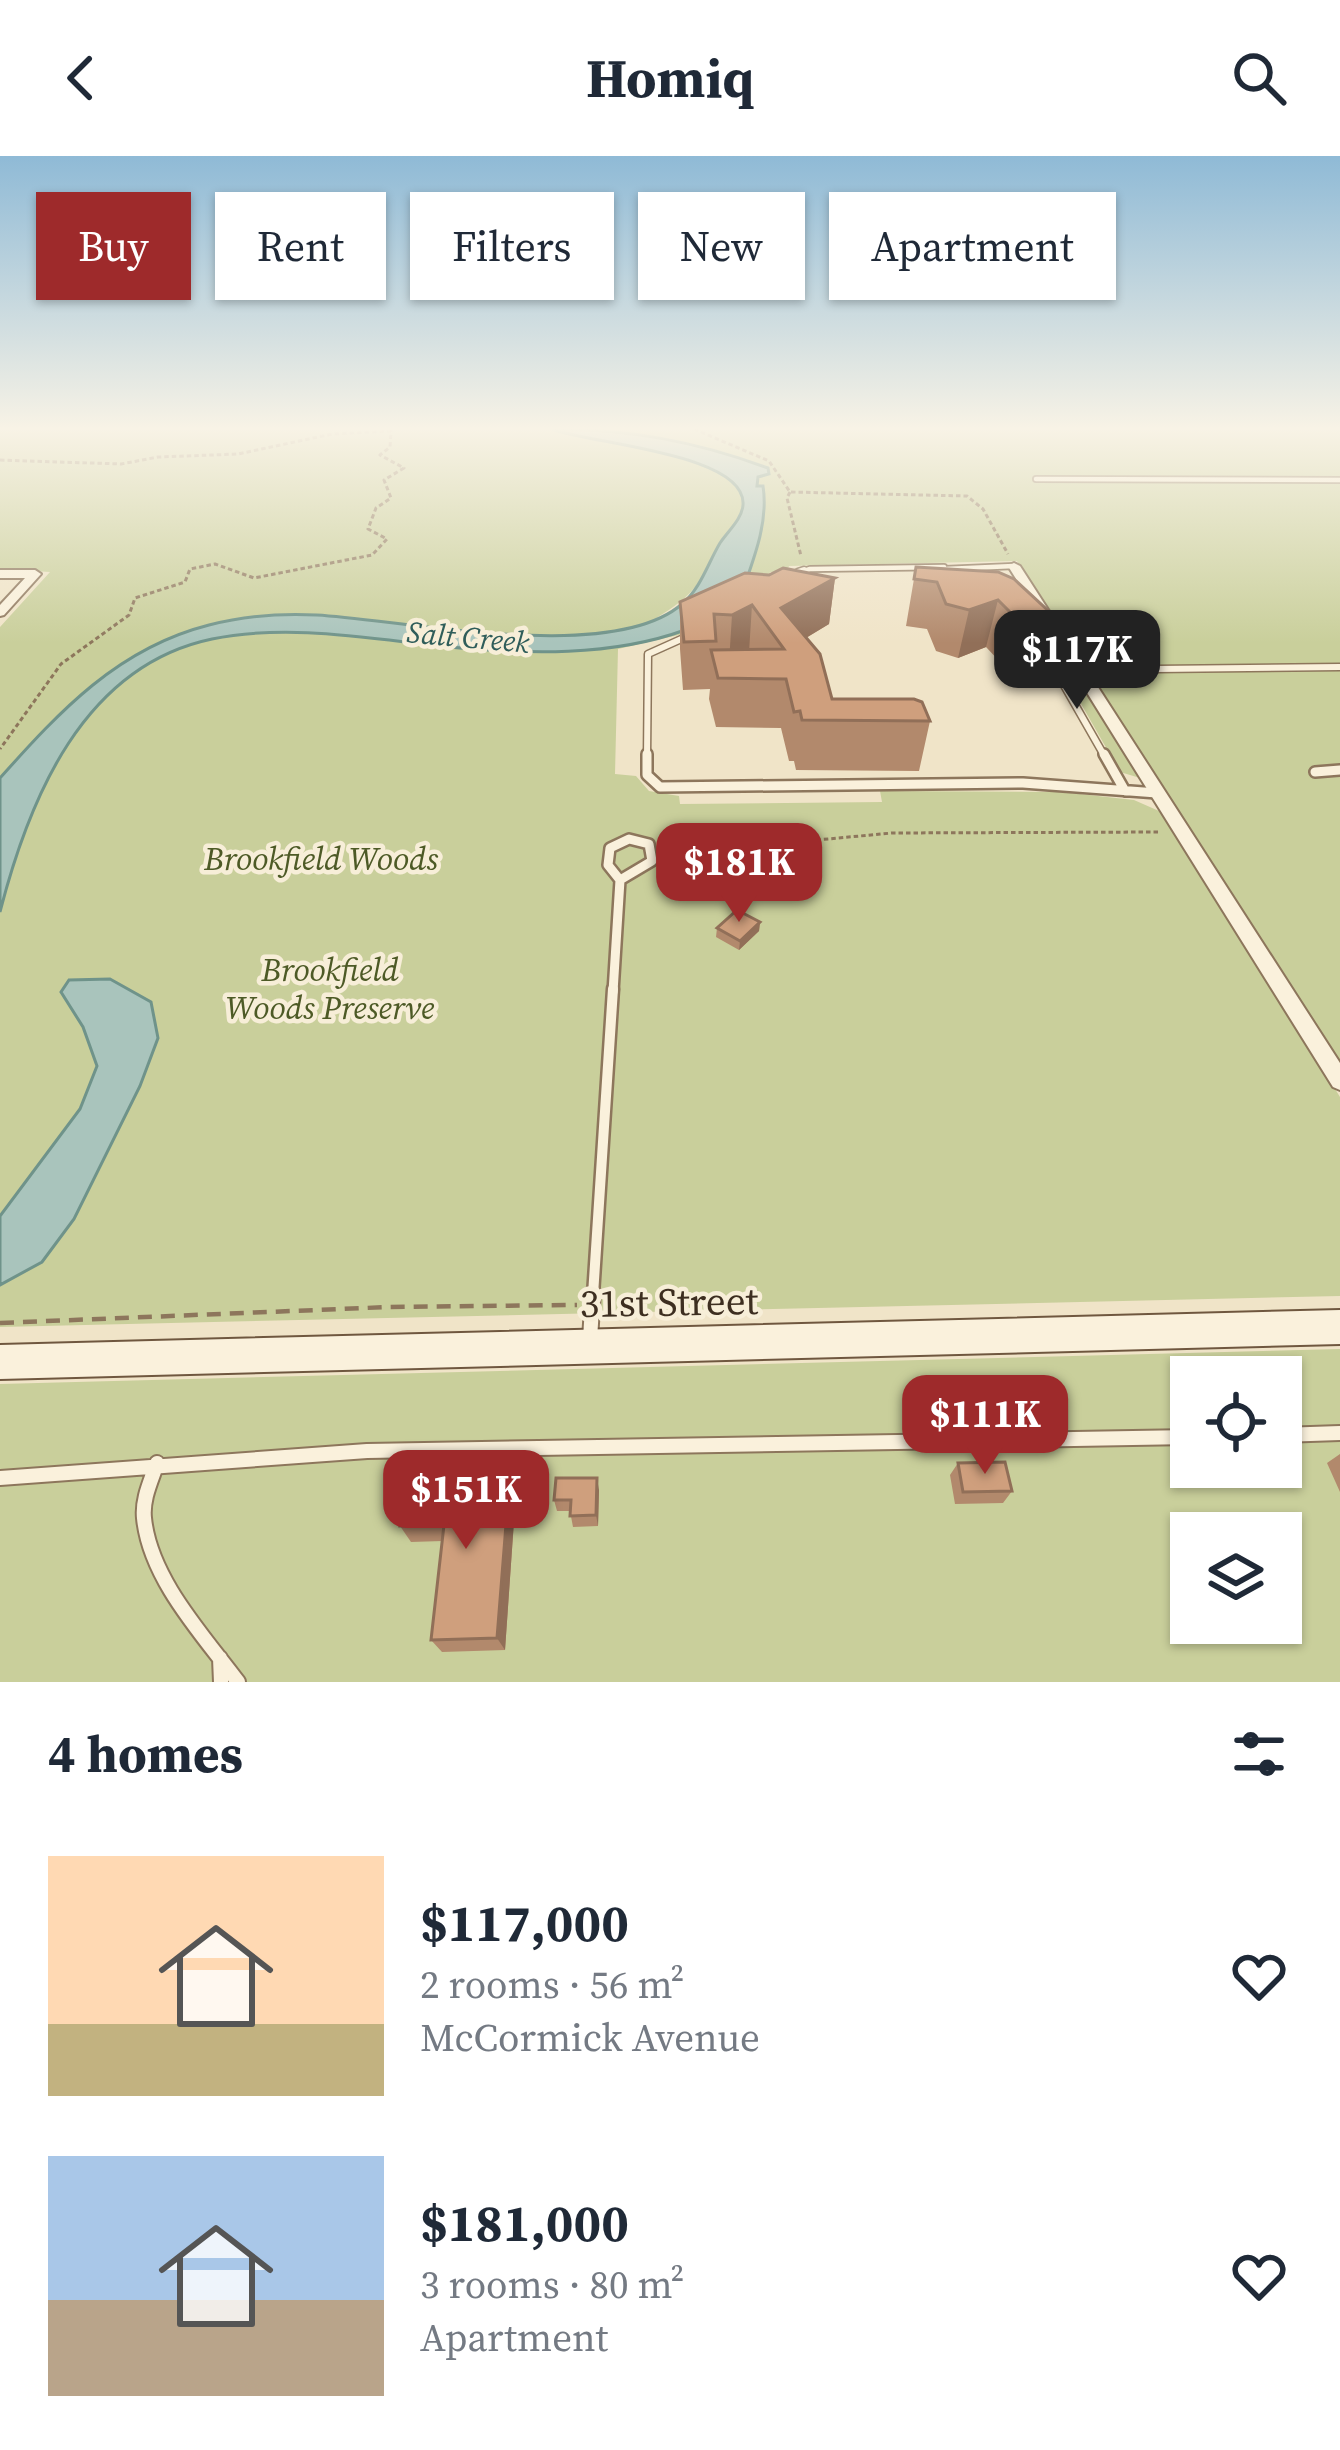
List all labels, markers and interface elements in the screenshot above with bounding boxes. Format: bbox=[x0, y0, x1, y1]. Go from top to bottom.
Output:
text: Homiq bbox=[586, 41, 754, 115]
icon: back bbox=[48, 45, 114, 111]
icon: search bbox=[1226, 45, 1292, 111]
chip: Buy bbox=[36, 192, 191, 300]
chip: Rent bbox=[215, 192, 386, 300]
chip: Filters bbox=[410, 192, 614, 300]
chip: New bbox=[638, 192, 805, 300]
chip: Apartment bbox=[829, 192, 1116, 300]
pin: $117K bbox=[993, 610, 1161, 712]
water label: Salt Creek bbox=[405, 611, 532, 663]
text: $117K bbox=[1021, 622, 1133, 675]
pin: $181K bbox=[655, 823, 823, 925]
text: $181K bbox=[683, 835, 795, 888]
park label: Brookfield Woods bbox=[203, 836, 438, 881]
park label: Brookfield Woods Preserve bbox=[226, 947, 435, 1030]
street label: 31st Street bbox=[579, 1274, 759, 1330]
map controls bbox=[1170, 1356, 1302, 1644]
button: locate bbox=[1170, 1356, 1302, 1488]
pin: $111K bbox=[901, 1375, 1069, 1477]
text: $111K bbox=[929, 1387, 1041, 1440]
pin: $151K bbox=[382, 1450, 550, 1552]
text: $151K bbox=[410, 1462, 522, 1515]
button: layers bbox=[1170, 1512, 1302, 1644]
text: 4 homes bbox=[48, 1719, 243, 1789]
icon: filters bbox=[1226, 1721, 1292, 1787]
text: $117,000 bbox=[420, 1888, 629, 1958]
icon: home bbox=[144, 1904, 288, 2048]
icon: heart bbox=[1226, 1943, 1292, 2009]
text: 2 rooms · 56 m² bbox=[420, 1958, 684, 2011]
text: McCormick Avenue bbox=[420, 2011, 760, 2064]
text: $181,000 bbox=[420, 2188, 629, 2258]
icon: home bbox=[144, 2204, 288, 2348]
icon: heart bbox=[1226, 2243, 1292, 2309]
text: 3 rooms · 80 m² bbox=[420, 2258, 684, 2311]
text: Apartment bbox=[420, 2311, 608, 2364]

